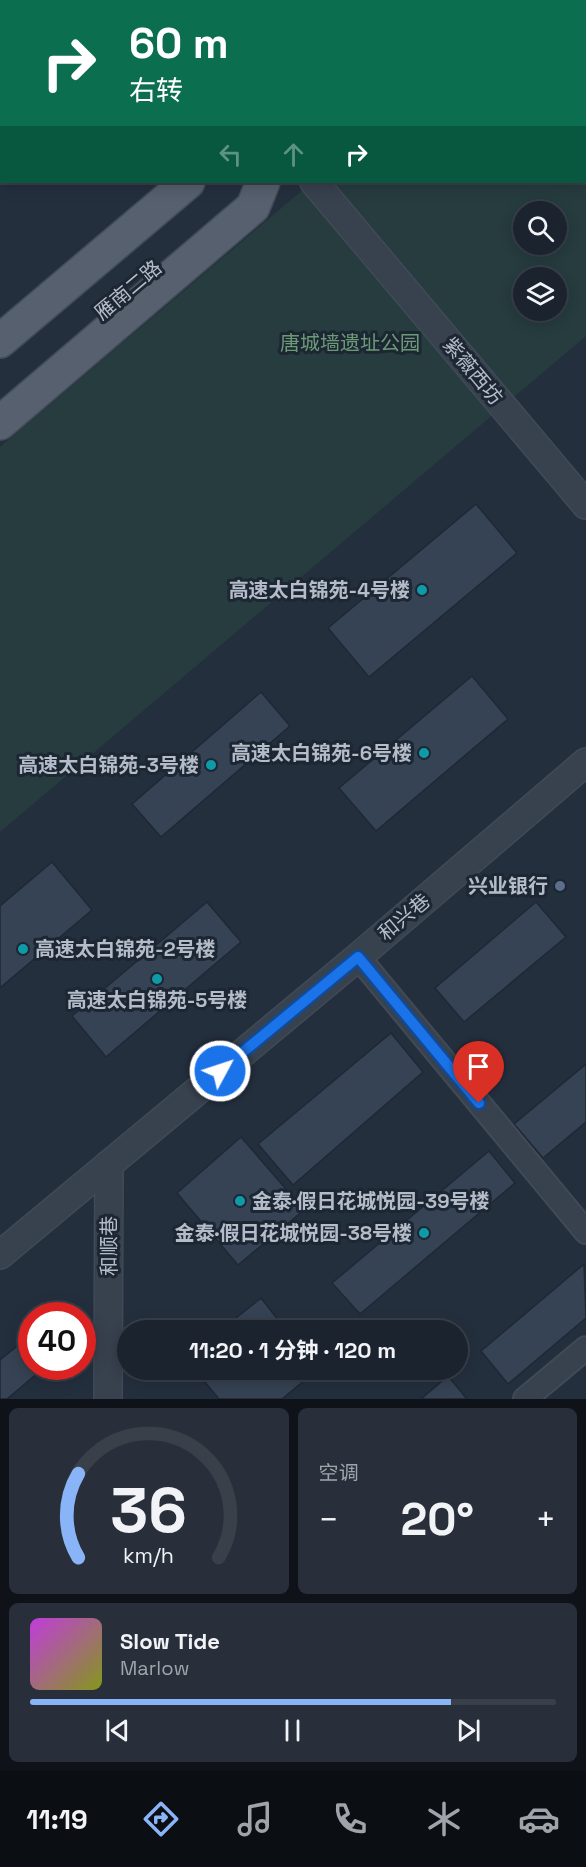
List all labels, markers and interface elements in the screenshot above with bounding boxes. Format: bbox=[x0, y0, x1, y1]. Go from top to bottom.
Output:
text: 60 m bbox=[129, 17, 229, 70]
icon: right bbox=[30, 24, 108, 102]
text: 右转 bbox=[129, 73, 183, 108]
icon: left bbox=[214, 138, 247, 171]
icon: ahead bbox=[277, 138, 310, 171]
icon: right bbox=[340, 138, 373, 171]
map controls bbox=[513, 201, 567, 321]
button: search bbox=[513, 201, 567, 255]
street label: 雁南二路 bbox=[89, 254, 167, 326]
button: layers bbox=[513, 267, 567, 321]
park label: 唐城墙遗址公园 bbox=[280, 330, 420, 356]
street label: 紫薇西坊 bbox=[437, 332, 509, 410]
place label: 高速太白锦苑-4号楼 bbox=[229, 577, 410, 603]
marker: 高速太白锦苑-4号楼 bbox=[415, 583, 429, 597]
place label: 高速太白锦苑-6号楼 bbox=[231, 740, 412, 766]
marker: 高速太白锦苑-6号楼 bbox=[417, 746, 431, 760]
place label: 高速太白锦苑-3号楼 bbox=[18, 752, 199, 778]
marker: 高速太白锦苑-3号楼 bbox=[204, 758, 218, 772]
place label: 兴业银行 bbox=[468, 873, 548, 899]
marker: 兴业银行 bbox=[553, 879, 567, 893]
street label: 和兴巷 bbox=[373, 888, 435, 946]
place label: 高速太白锦苑-2号楼 bbox=[35, 936, 216, 962]
marker: 高速太白锦苑-2号楼 bbox=[16, 942, 30, 956]
marker: 高速太白锦苑-5号楼 bbox=[150, 972, 164, 986]
place label: 高速太白锦苑-5号楼 bbox=[67, 987, 247, 1013]
position arrow bbox=[188, 1039, 252, 1103]
pin bbox=[453, 1041, 504, 1103]
icon: arrive bbox=[462, 1050, 495, 1083]
place label: 金泰·假日花城悦园-39号楼 bbox=[252, 1188, 490, 1214]
marker: 金泰·假日花城悦园-39号楼 bbox=[233, 1194, 247, 1208]
street label: 和顺巷 bbox=[96, 1216, 122, 1276]
place label: 金泰·假日花城悦园-38号楼 bbox=[175, 1220, 412, 1246]
marker: 金泰·假日花城悦园-38号楼 bbox=[417, 1226, 431, 1240]
speed limit sign: 40 bbox=[18, 1302, 96, 1380]
text: 11:20 · 1 分钟 · 120 m bbox=[189, 1336, 396, 1364]
text: 空调 bbox=[319, 1460, 359, 1486]
text: 36 bbox=[110, 1471, 187, 1550]
text: 20° bbox=[400, 1491, 474, 1548]
text: − bbox=[319, 1499, 339, 1541]
text: + bbox=[536, 1499, 556, 1541]
text: km/h bbox=[123, 1542, 174, 1569]
text: Slow Tide bbox=[120, 1627, 220, 1655]
text: Marlow bbox=[120, 1655, 189, 1681]
icon: previous bbox=[101, 1714, 134, 1747]
icon: pause bbox=[276, 1714, 309, 1747]
icon: next bbox=[452, 1714, 485, 1747]
icon: directions bbox=[140, 1798, 182, 1840]
icon: music bbox=[234, 1798, 276, 1840]
icon: phone bbox=[329, 1798, 371, 1840]
icon: climate bbox=[423, 1798, 465, 1840]
icon: car bbox=[518, 1798, 560, 1840]
text: 11:19 bbox=[26, 1802, 88, 1837]

